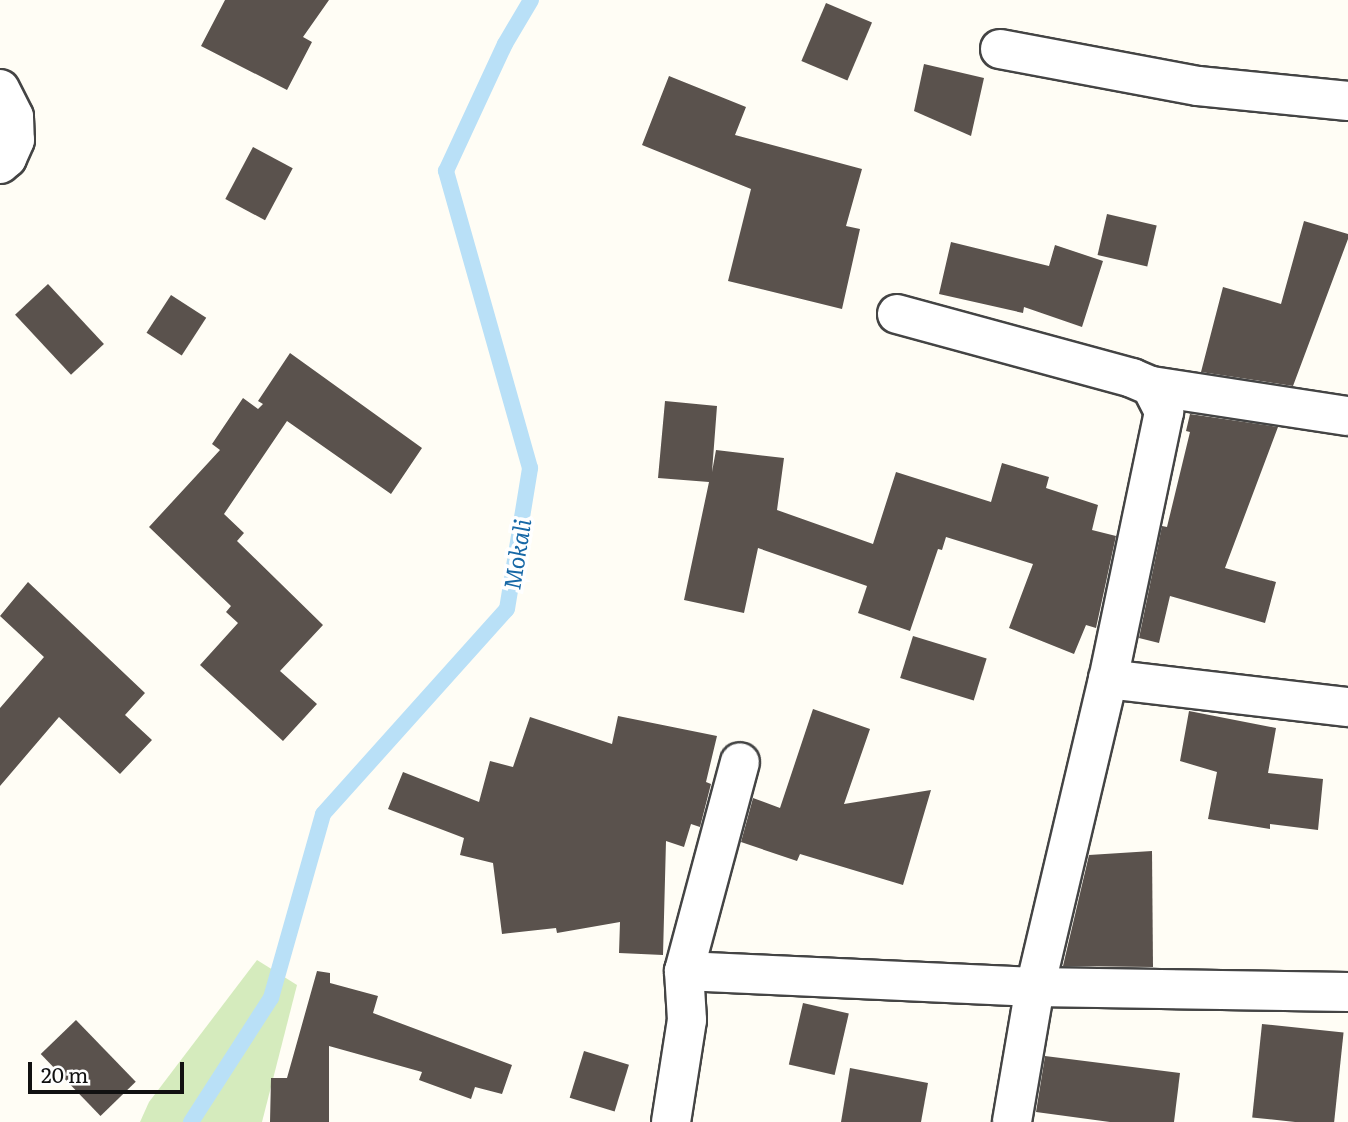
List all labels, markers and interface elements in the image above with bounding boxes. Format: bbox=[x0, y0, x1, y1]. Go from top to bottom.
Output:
water label: Mokali bbox=[497, 517, 535, 591]
scale bar bbox=[32, 1048, 187, 1092]
text: 20 m bbox=[41, 1058, 88, 1089]

